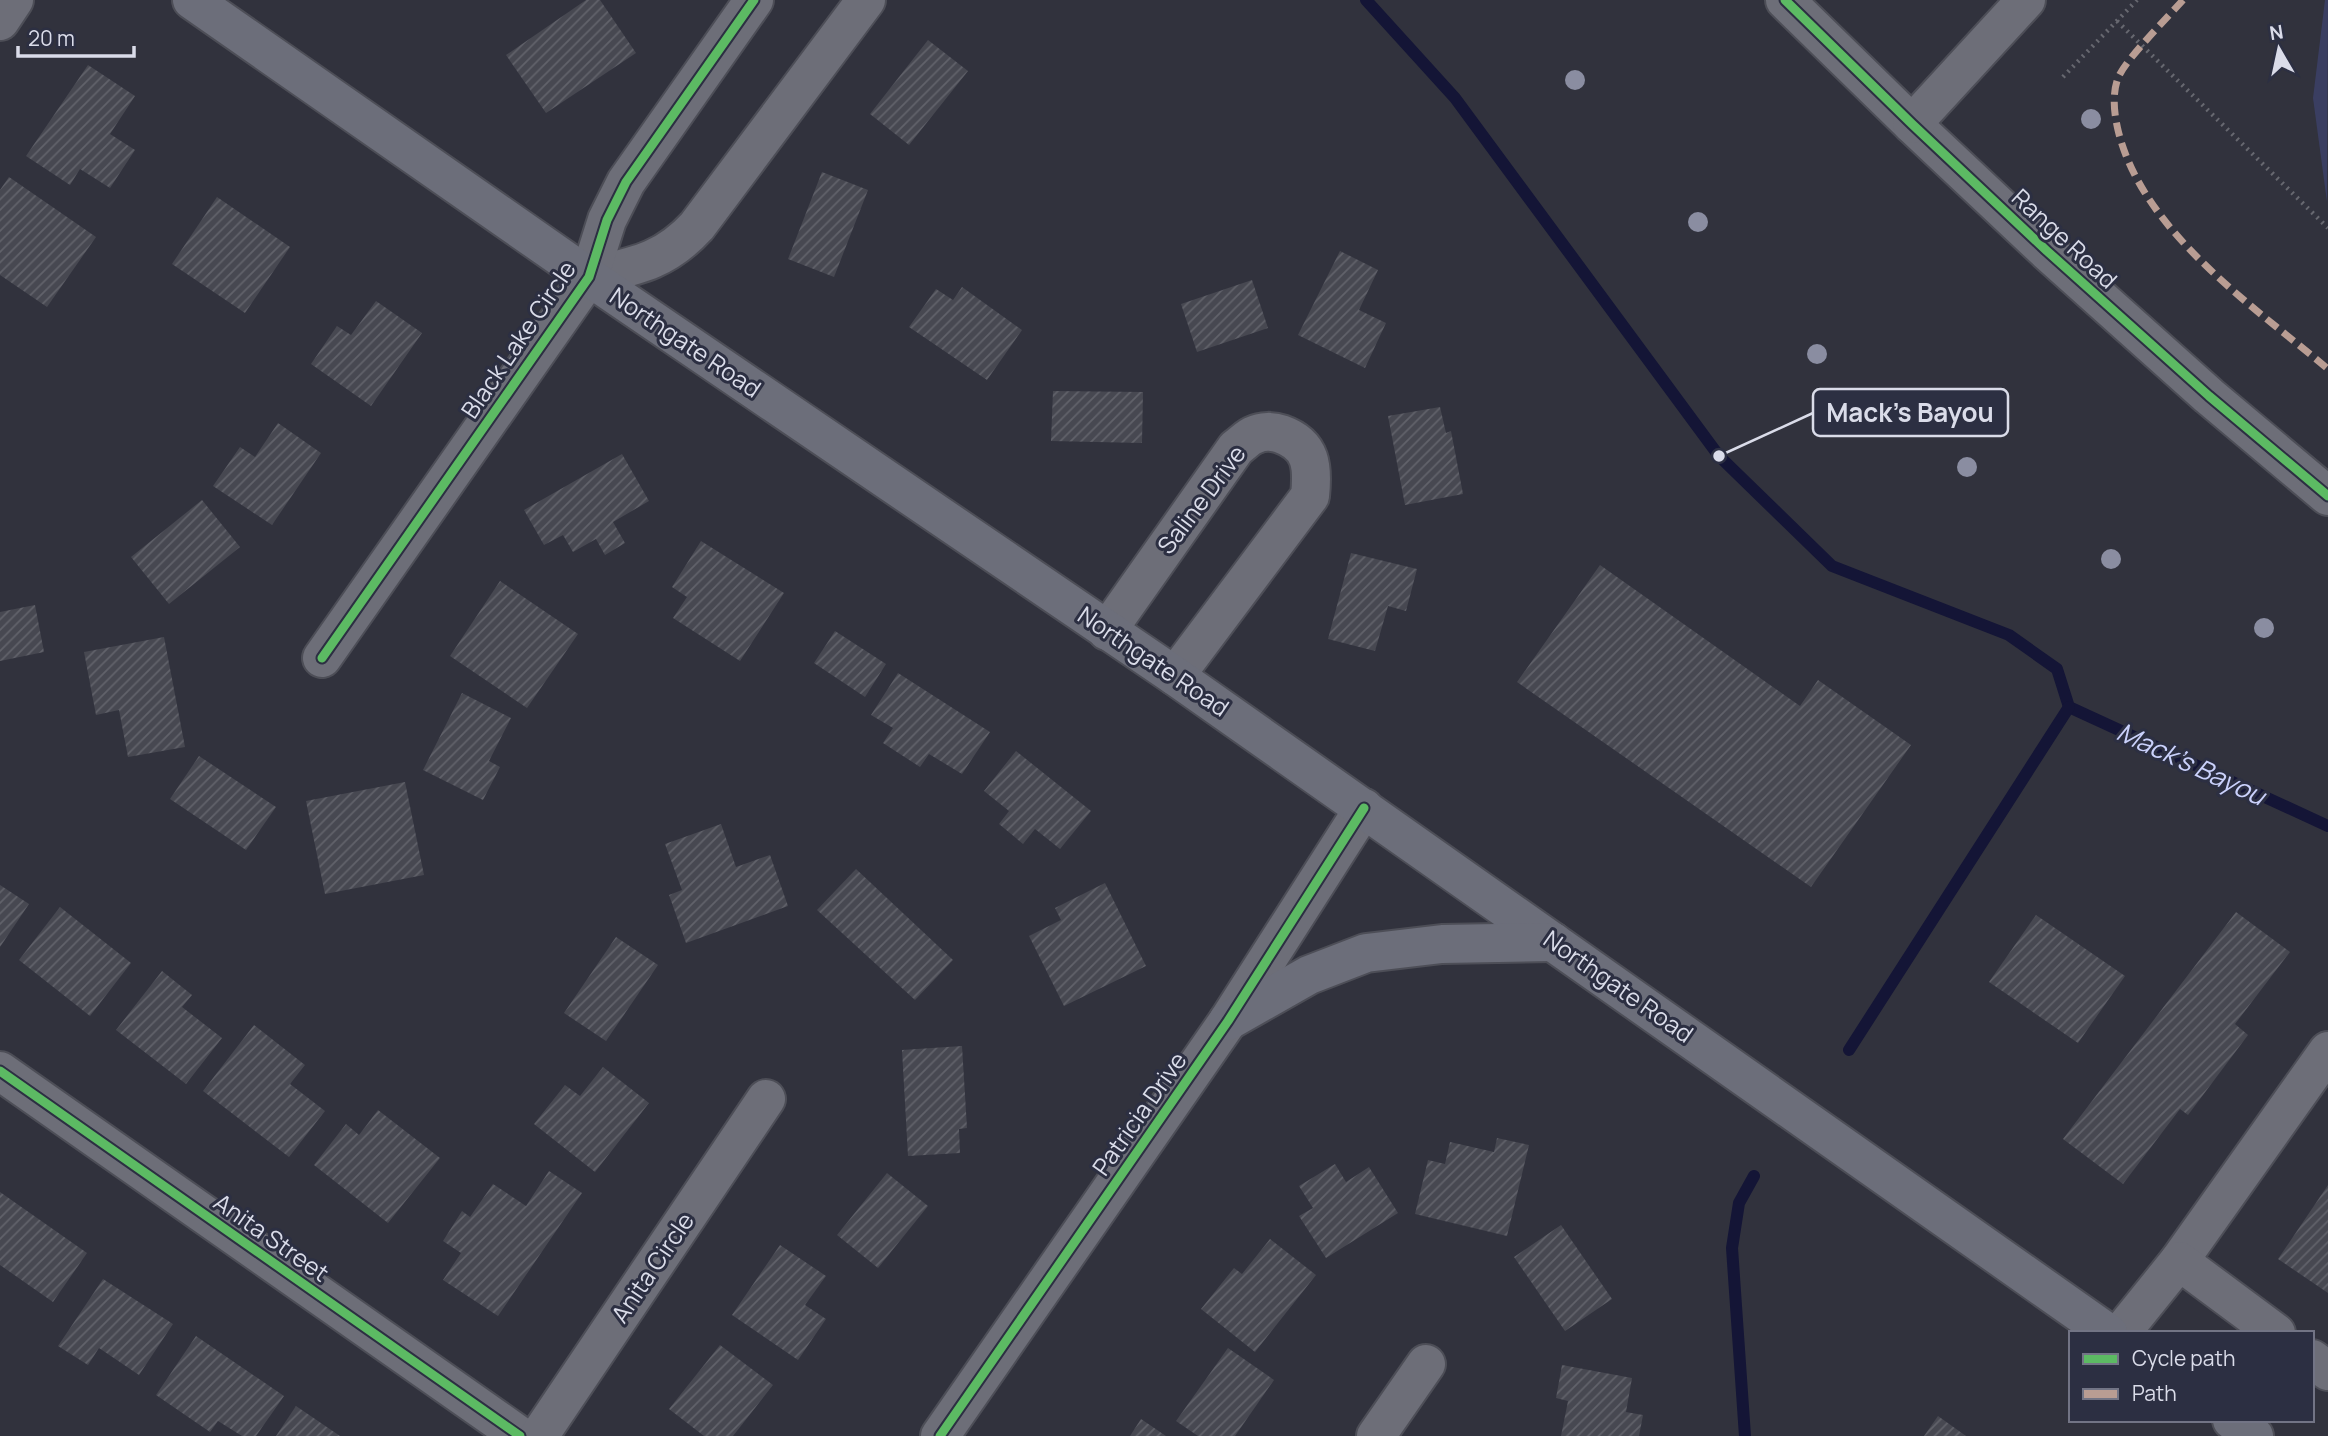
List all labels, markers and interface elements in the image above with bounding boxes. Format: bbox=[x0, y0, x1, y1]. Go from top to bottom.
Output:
scale bar bbox=[18, 14, 133, 58]
north arrow bbox=[2244, 14, 2314, 84]
text: N bbox=[2268, 18, 2285, 46]
text: 20 m bbox=[28, 24, 75, 52]
street label: Range Road bbox=[2005, 181, 2125, 295]
street label: Black Lake Circle bbox=[453, 254, 583, 424]
street label: Northgate Road bbox=[604, 279, 768, 405]
callout: Mack's Bayou bbox=[1813, 389, 2008, 436]
text: Mack's Bayou bbox=[1826, 394, 1994, 430]
street label: Saline Drive bbox=[1149, 438, 1253, 560]
street label: Northgate Road bbox=[1072, 598, 1236, 724]
water label: Mack's Bayou bbox=[2111, 713, 2274, 814]
street label: Northgate Road bbox=[1538, 922, 1700, 1050]
street label: Patricia Drive bbox=[1084, 1045, 1194, 1182]
street label: Anita Street bbox=[208, 1185, 336, 1289]
street label: Anita Circle bbox=[603, 1205, 701, 1329]
legend bbox=[2069, 1331, 2314, 1422]
text: Cycle path bbox=[2132, 1344, 2235, 1372]
text: Path bbox=[2132, 1379, 2177, 1407]

